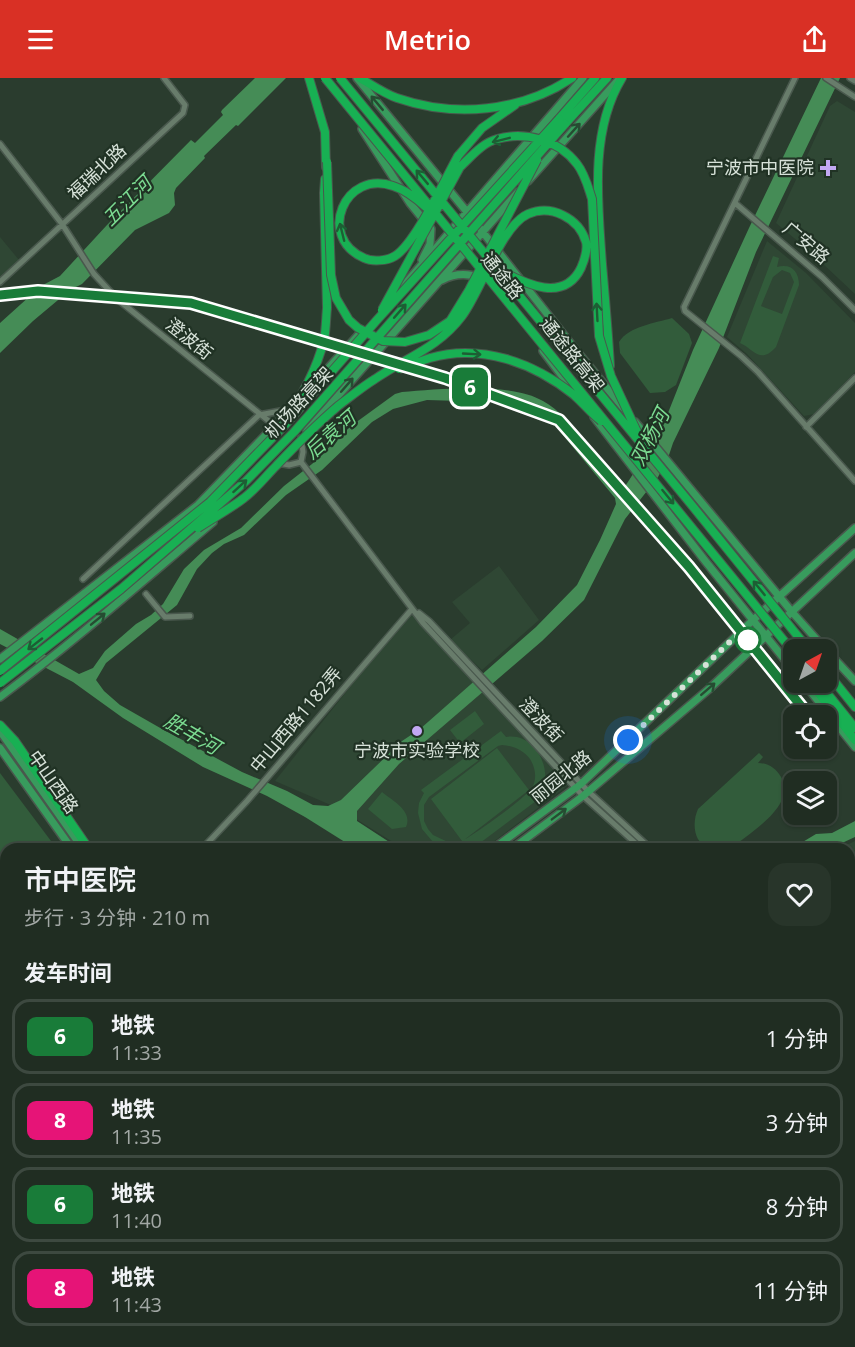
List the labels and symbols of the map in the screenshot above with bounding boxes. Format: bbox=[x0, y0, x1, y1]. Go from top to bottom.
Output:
one-way arrow bbox=[371, 95, 384, 111]
one-way arrow bbox=[567, 123, 581, 138]
one-way arrow bbox=[492, 134, 511, 146]
street label: 福瑞北路 bbox=[62, 138, 131, 205]
place label: 宁波市中医院 bbox=[706, 155, 814, 179]
marker: 宁波市中医院 bbox=[819, 159, 837, 177]
water label: 五江河 bbox=[96, 167, 160, 231]
one-way arrow bbox=[415, 169, 428, 185]
street label: 广安路 bbox=[778, 216, 835, 269]
one-way arrow bbox=[335, 223, 346, 242]
street label: 通途路 bbox=[476, 247, 529, 304]
one-way arrow bbox=[592, 303, 603, 323]
one-way arrow bbox=[393, 304, 407, 319]
street label: 澄波街 bbox=[161, 312, 218, 365]
street label: 通途路高架 bbox=[535, 312, 610, 397]
one-way arrow bbox=[461, 348, 481, 359]
street label: 机场路高架 bbox=[259, 361, 338, 443]
line badge: 6 bbox=[450, 368, 490, 406]
one-way arrow bbox=[340, 378, 354, 393]
water label: 双杨河 bbox=[624, 400, 677, 470]
water label: 后袁河 bbox=[298, 402, 364, 464]
one-way arrow bbox=[232, 479, 247, 493]
one-way arrow bbox=[661, 489, 675, 504]
one-way arrow bbox=[752, 580, 765, 596]
one-way arrow bbox=[90, 613, 106, 626]
unlabelled marker bbox=[735, 627, 761, 653]
one-way arrow bbox=[27, 637, 43, 650]
north arrow bbox=[783, 639, 837, 693]
street label: 中山西路1182弄 bbox=[244, 661, 347, 777]
one-way arrow bbox=[700, 682, 715, 696]
street label: 澄波街 bbox=[514, 692, 569, 747]
water label: 胜丰河 bbox=[160, 707, 228, 762]
marker: 宁波市实验学校 bbox=[410, 724, 424, 738]
your location bbox=[613, 725, 643, 755]
place label: 宁波市实验学校 bbox=[354, 738, 480, 762]
street label: 丽园北路 bbox=[525, 744, 596, 808]
street label: 中山西路 bbox=[23, 745, 84, 818]
one-way arrow bbox=[550, 808, 566, 820]

